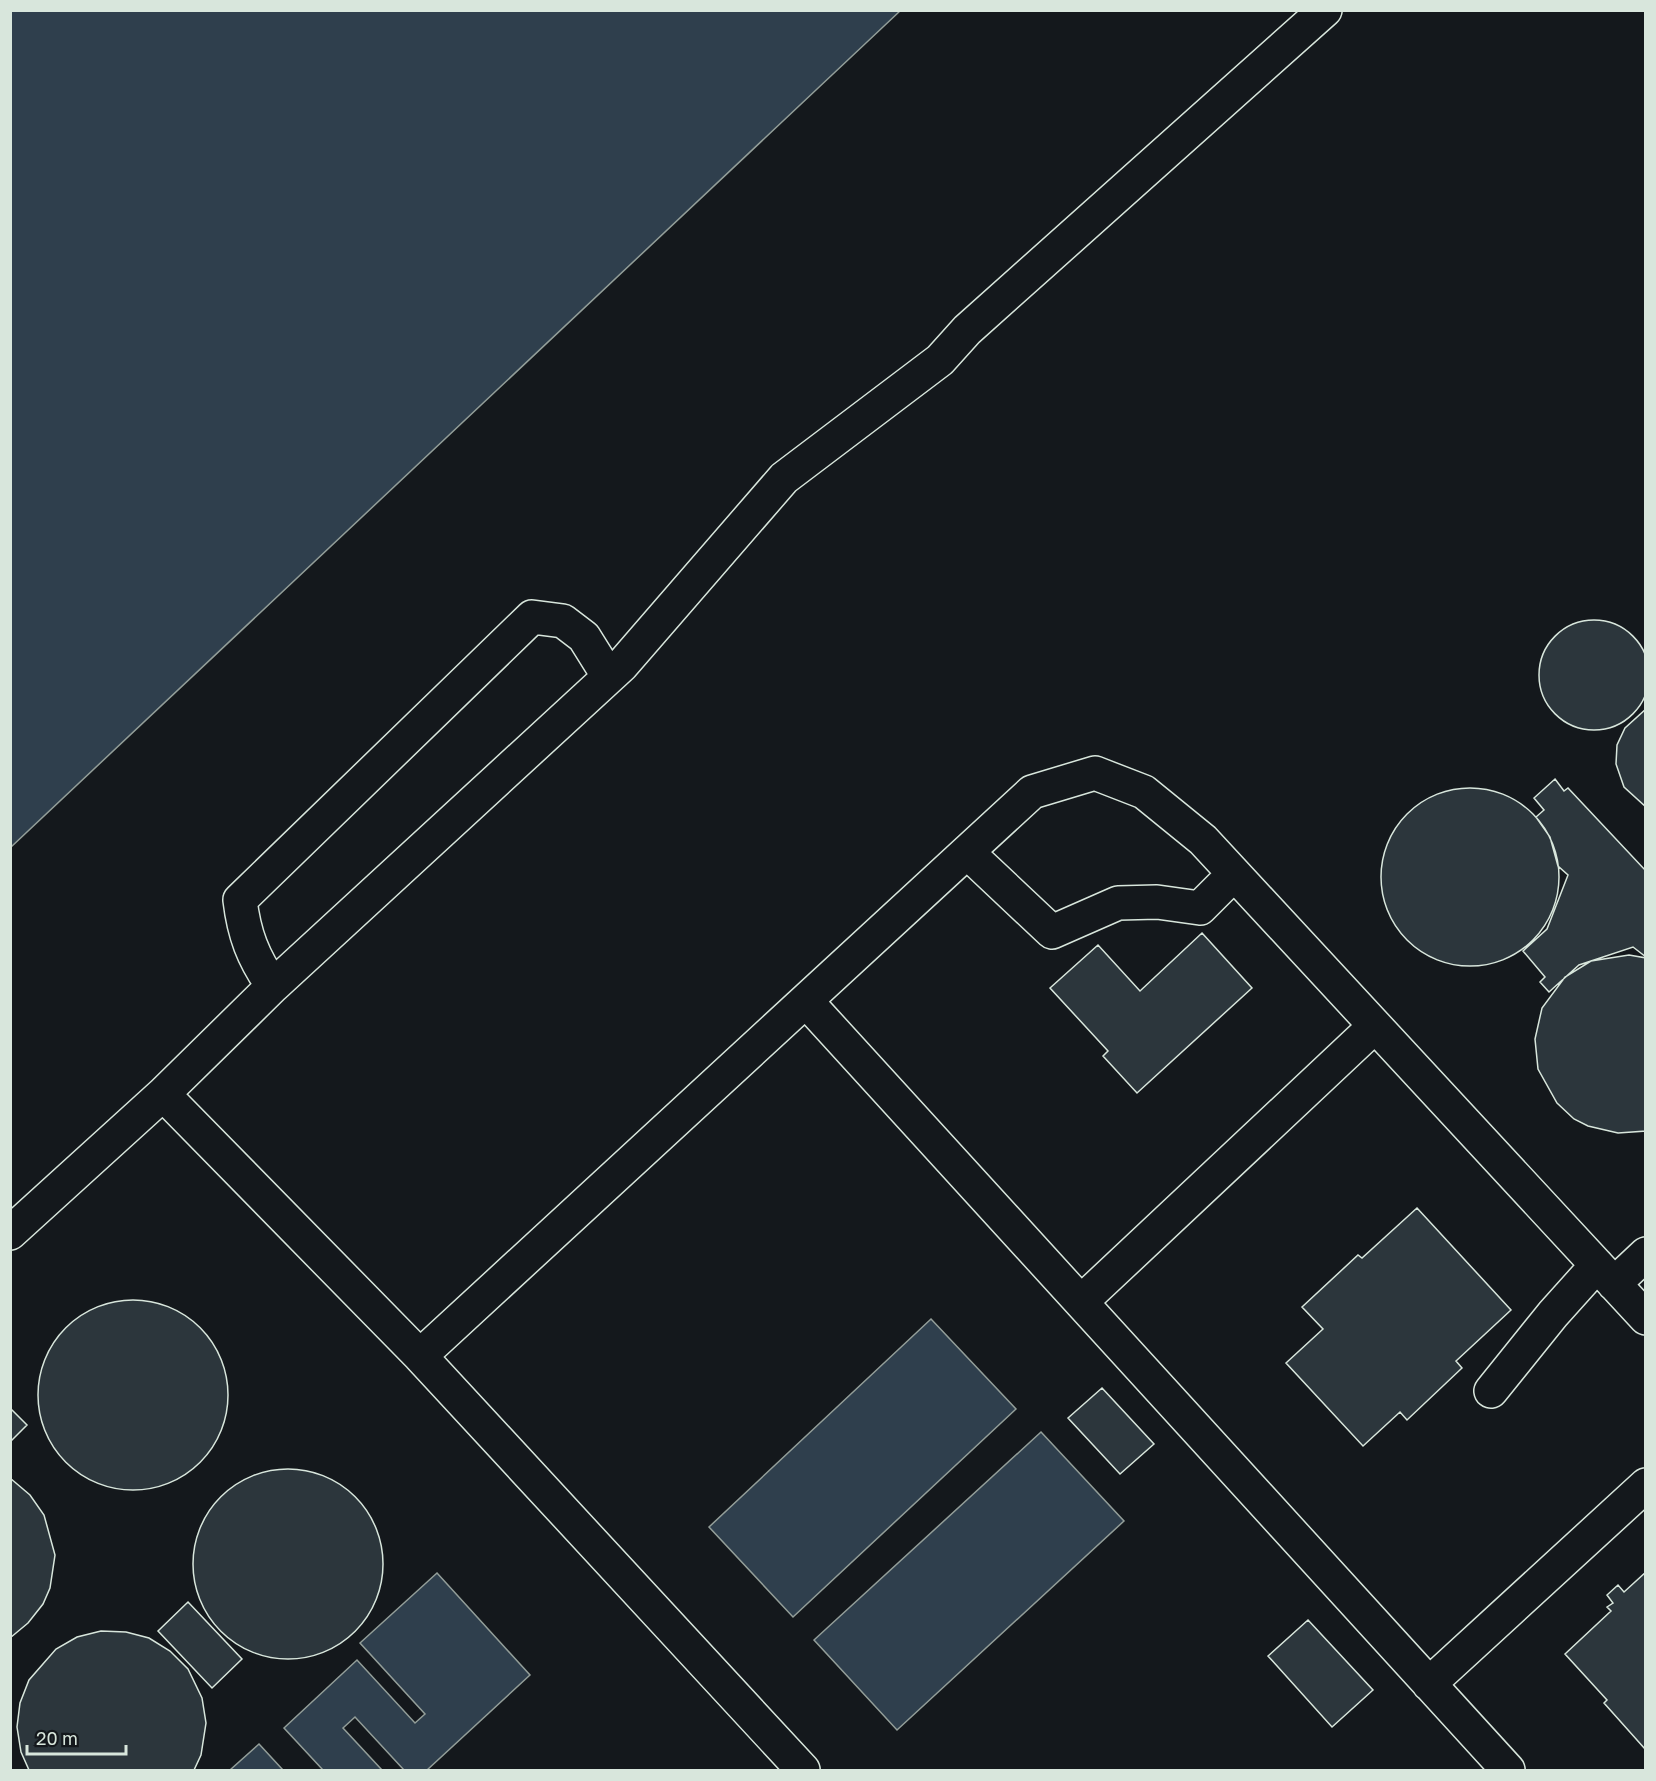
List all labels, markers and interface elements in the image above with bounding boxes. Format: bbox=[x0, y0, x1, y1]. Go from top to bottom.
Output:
scale bar bbox=[27, 1718, 126, 1756]
text: 20 m bbox=[36, 1727, 78, 1749]

